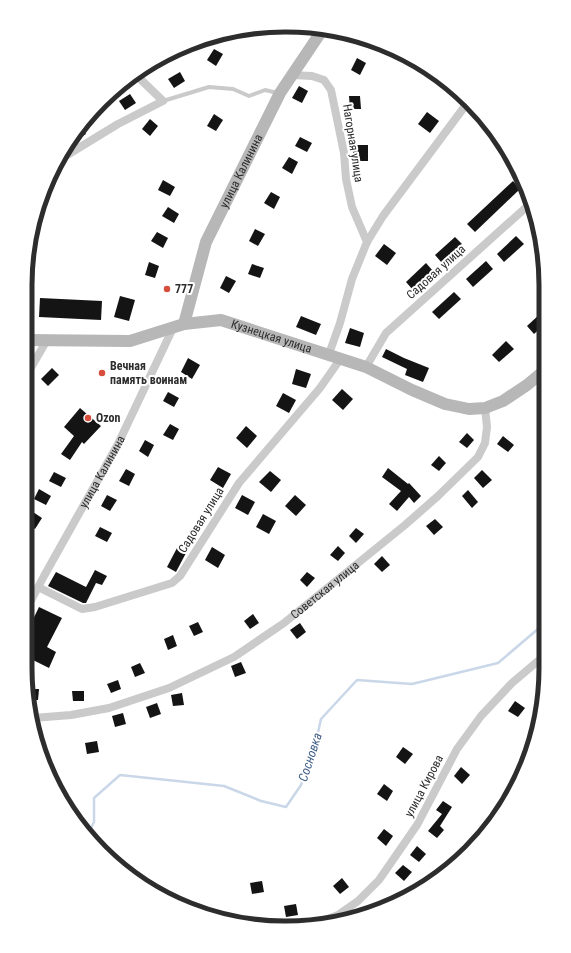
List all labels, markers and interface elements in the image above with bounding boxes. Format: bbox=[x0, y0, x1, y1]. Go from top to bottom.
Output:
street label: Нагорная улица bbox=[340, 103, 366, 183]
street label: улица Калинина bbox=[217, 132, 266, 210]
street label: Садовая улица bbox=[404, 242, 469, 302]
place label: 777 bbox=[175, 282, 193, 296]
marker: 777 bbox=[162, 284, 172, 294]
street label: Кузнецкая улица bbox=[229, 317, 314, 356]
place label: Вечная память воинам bbox=[110, 359, 187, 387]
marker: Вечная память воинам bbox=[97, 368, 107, 378]
place label: Ozon bbox=[96, 411, 121, 425]
marker: Ozon bbox=[83, 413, 93, 423]
street label: улица Калинина bbox=[77, 433, 128, 511]
street label: Садовая улица bbox=[175, 485, 227, 555]
street label: Советская улица bbox=[288, 558, 362, 622]
water label: Сосновка bbox=[295, 731, 325, 783]
street label: улица Кирова bbox=[402, 752, 446, 819]

